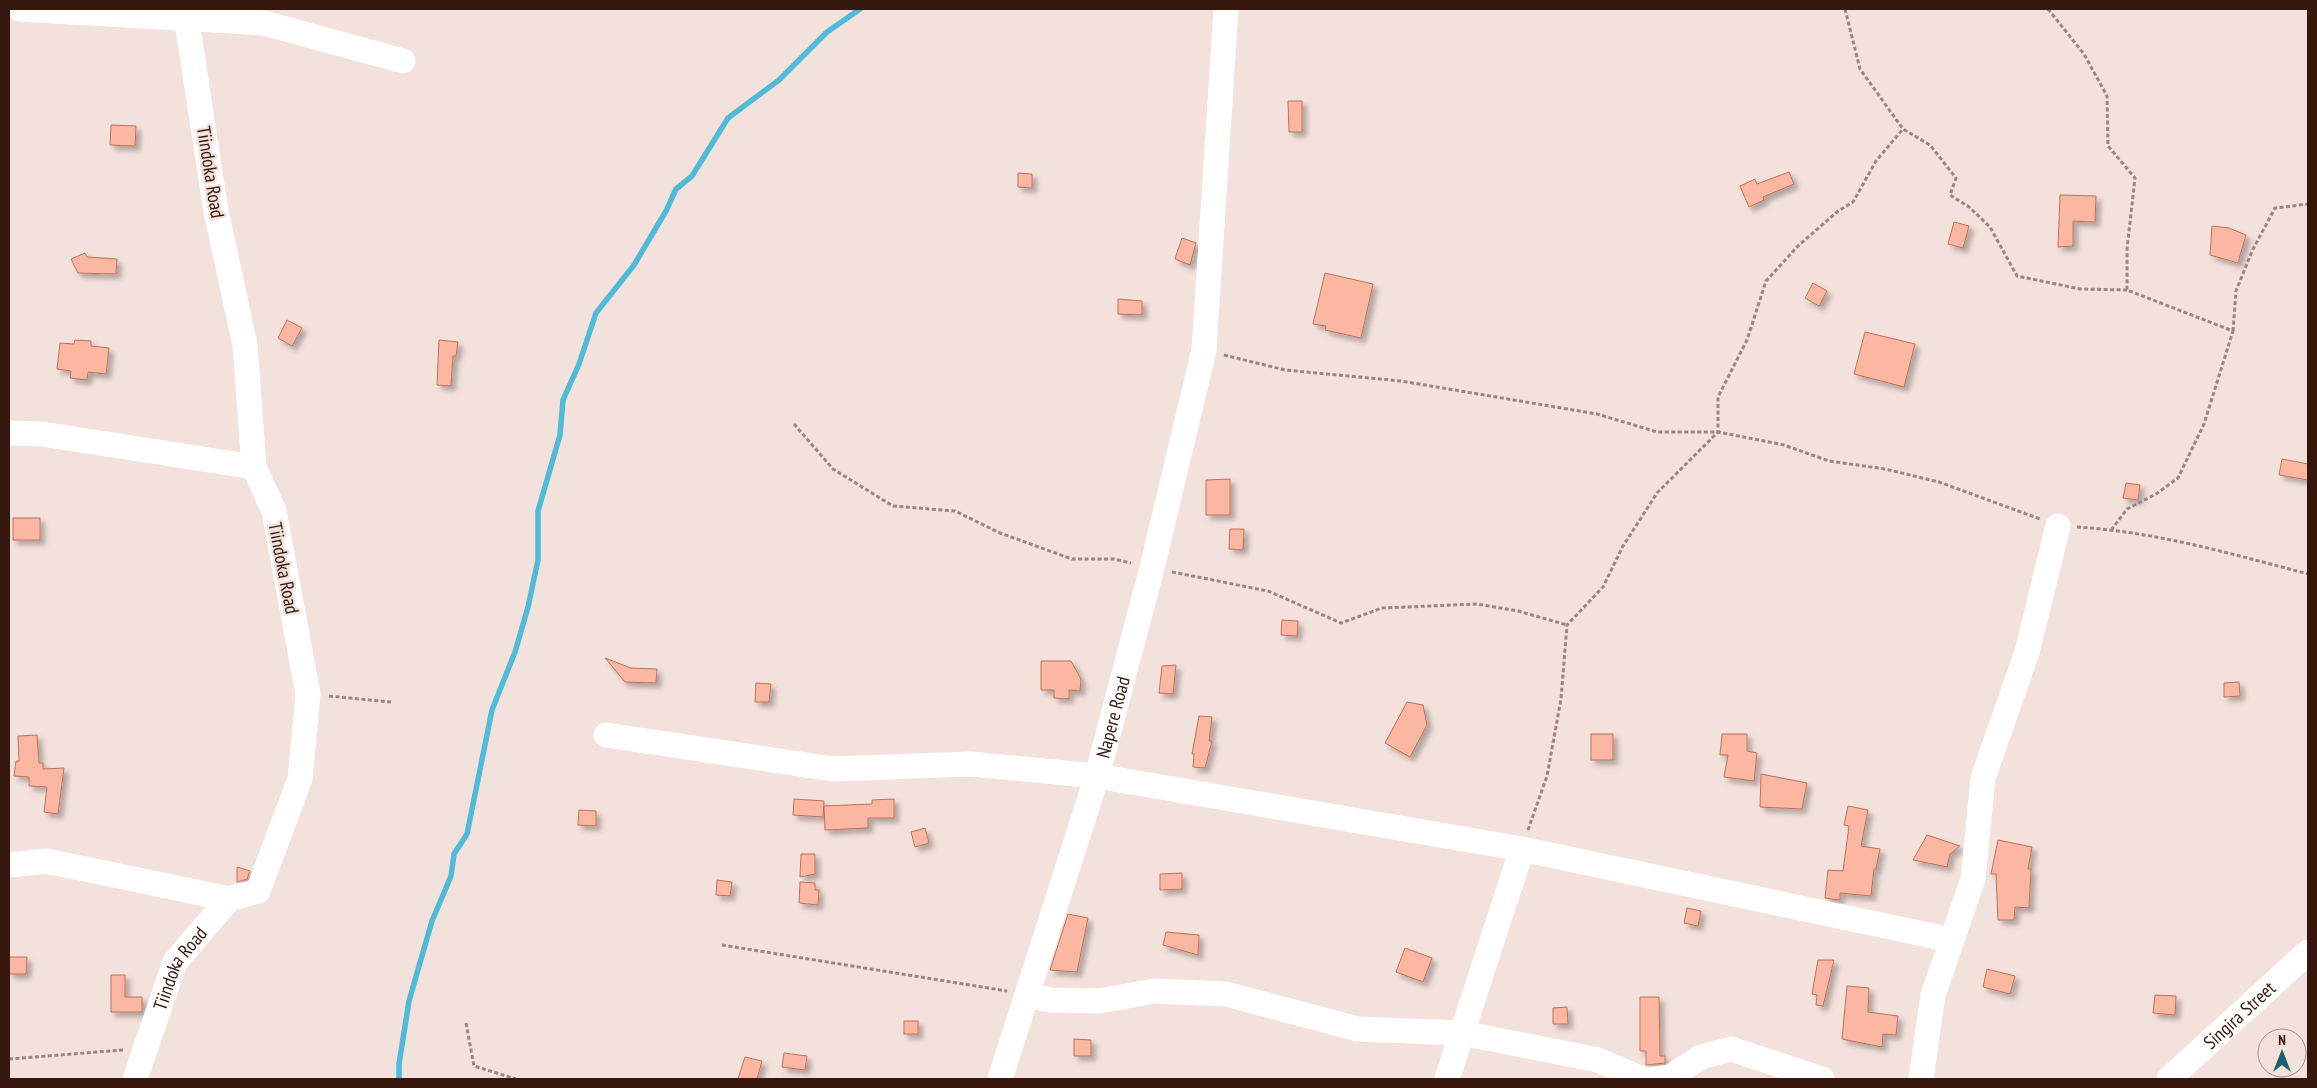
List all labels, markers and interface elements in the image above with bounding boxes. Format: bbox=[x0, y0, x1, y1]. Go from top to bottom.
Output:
street label: Tiindoka Road bbox=[192, 124, 230, 220]
street label: Tiindoka Road bbox=[263, 520, 305, 616]
street label: Napere Road bbox=[1090, 674, 1135, 761]
street label: Tiindoka Road bbox=[147, 922, 212, 1013]
street label: Singira Street bbox=[2198, 975, 2281, 1054]
north arrow bbox=[2257, 1028, 2307, 1078]
text: N bbox=[2278, 1031, 2286, 1049]

